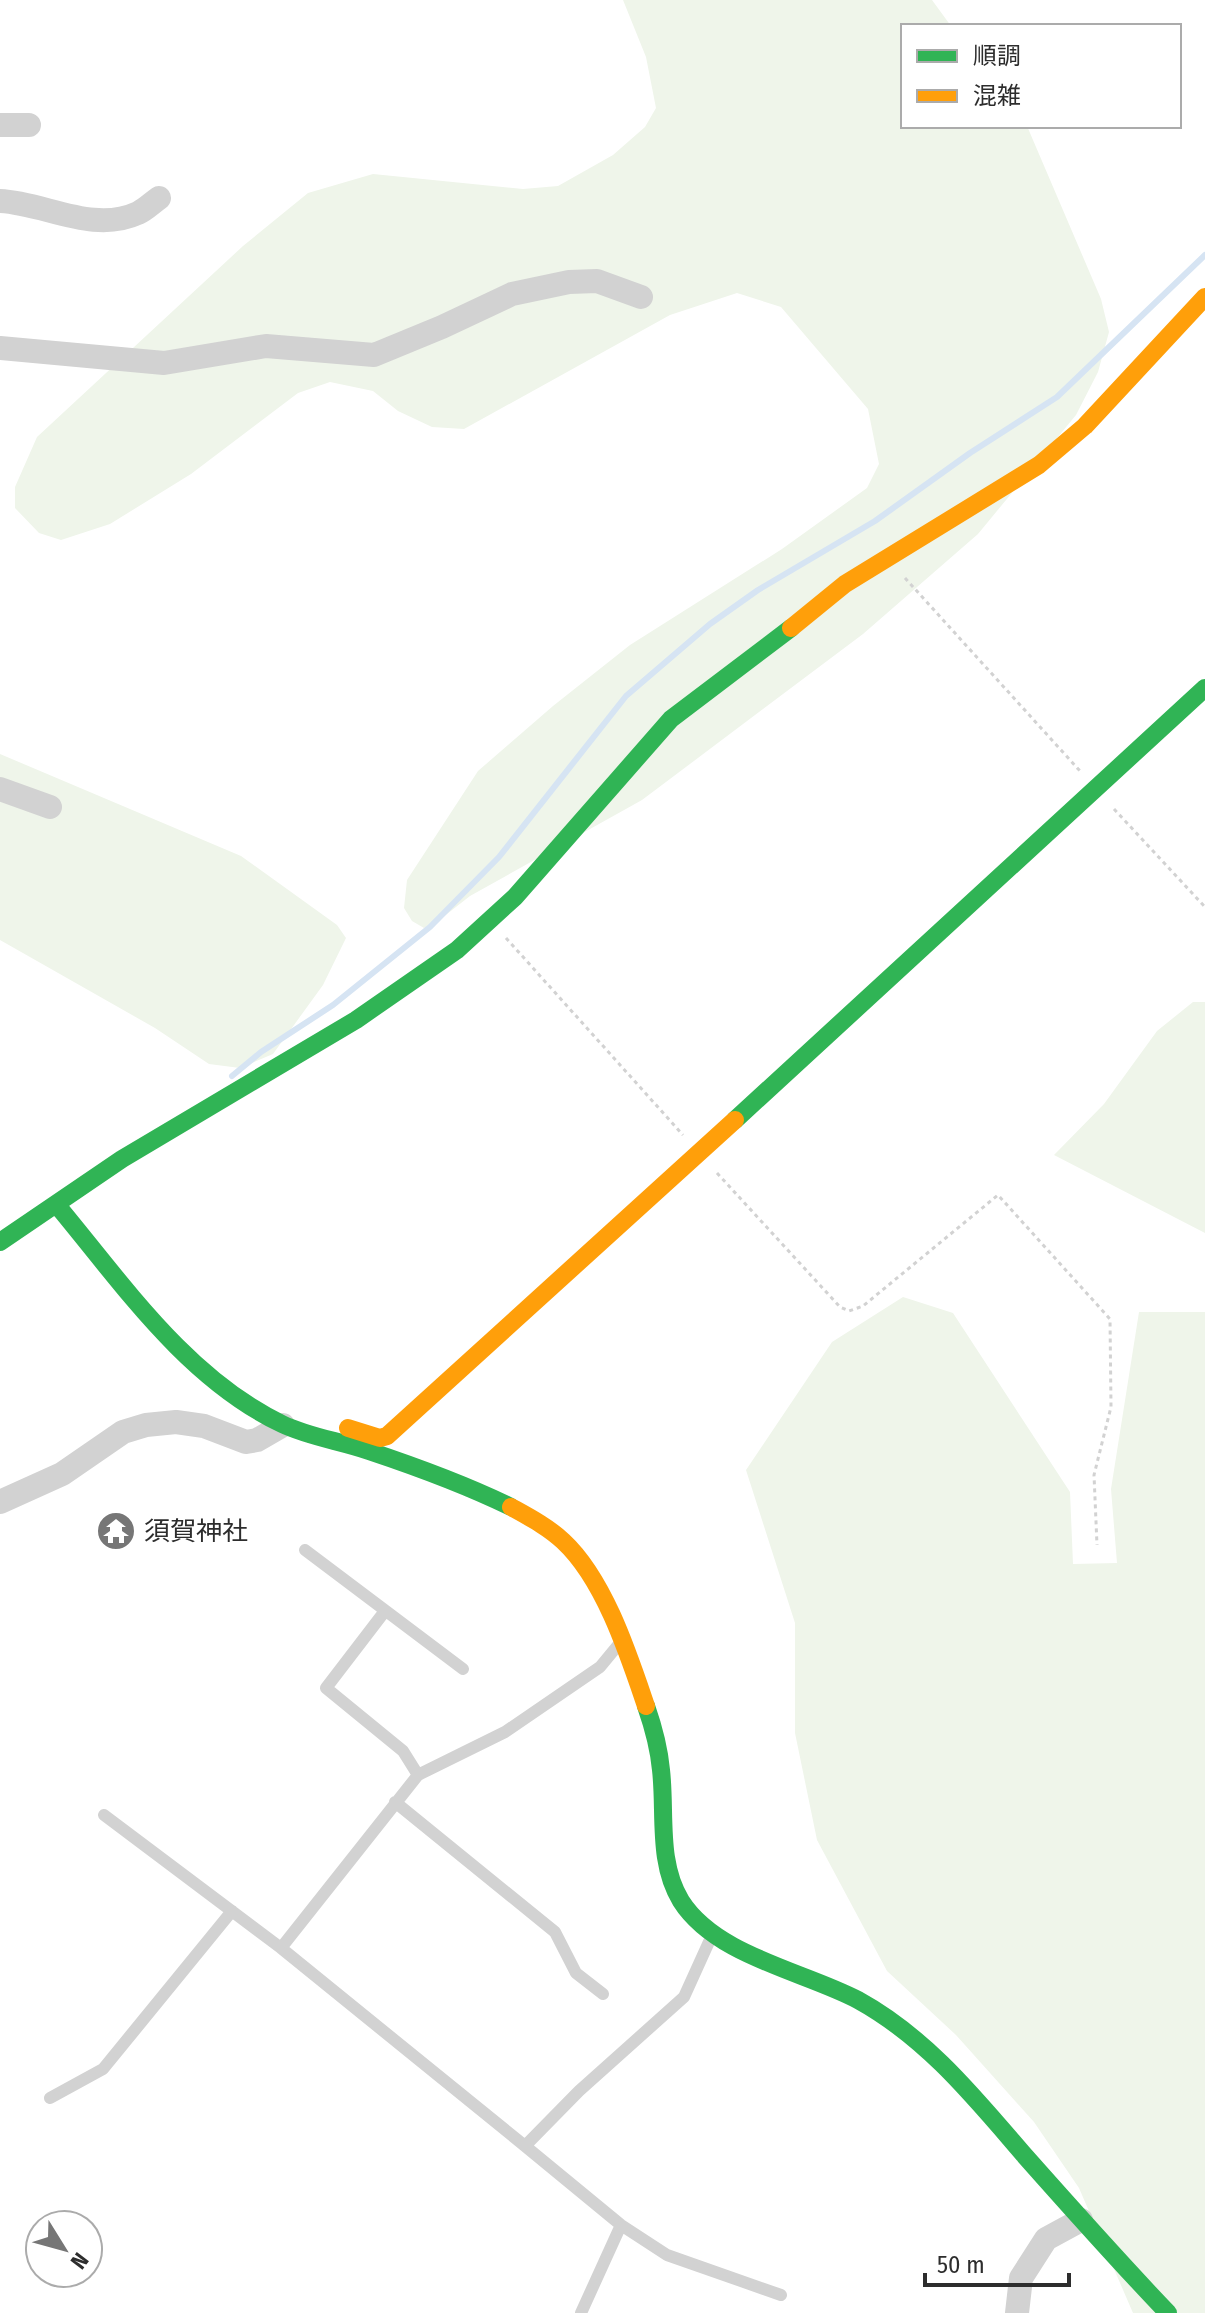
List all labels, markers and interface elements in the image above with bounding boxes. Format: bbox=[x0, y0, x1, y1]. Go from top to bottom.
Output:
legend bbox=[901, 24, 1181, 128]
text: 順調 bbox=[973, 42, 1021, 70]
text: 混雑 bbox=[973, 82, 1021, 110]
temple icon: 須賀神社 bbox=[95, 1510, 137, 1552]
place label: 須賀神社 bbox=[144, 1516, 248, 1547]
north arrow bbox=[24, 2209, 104, 2289]
scale bar bbox=[925, 2237, 1069, 2287]
text: N bbox=[65, 2247, 94, 2274]
text: 50 m bbox=[937, 2251, 985, 2279]

